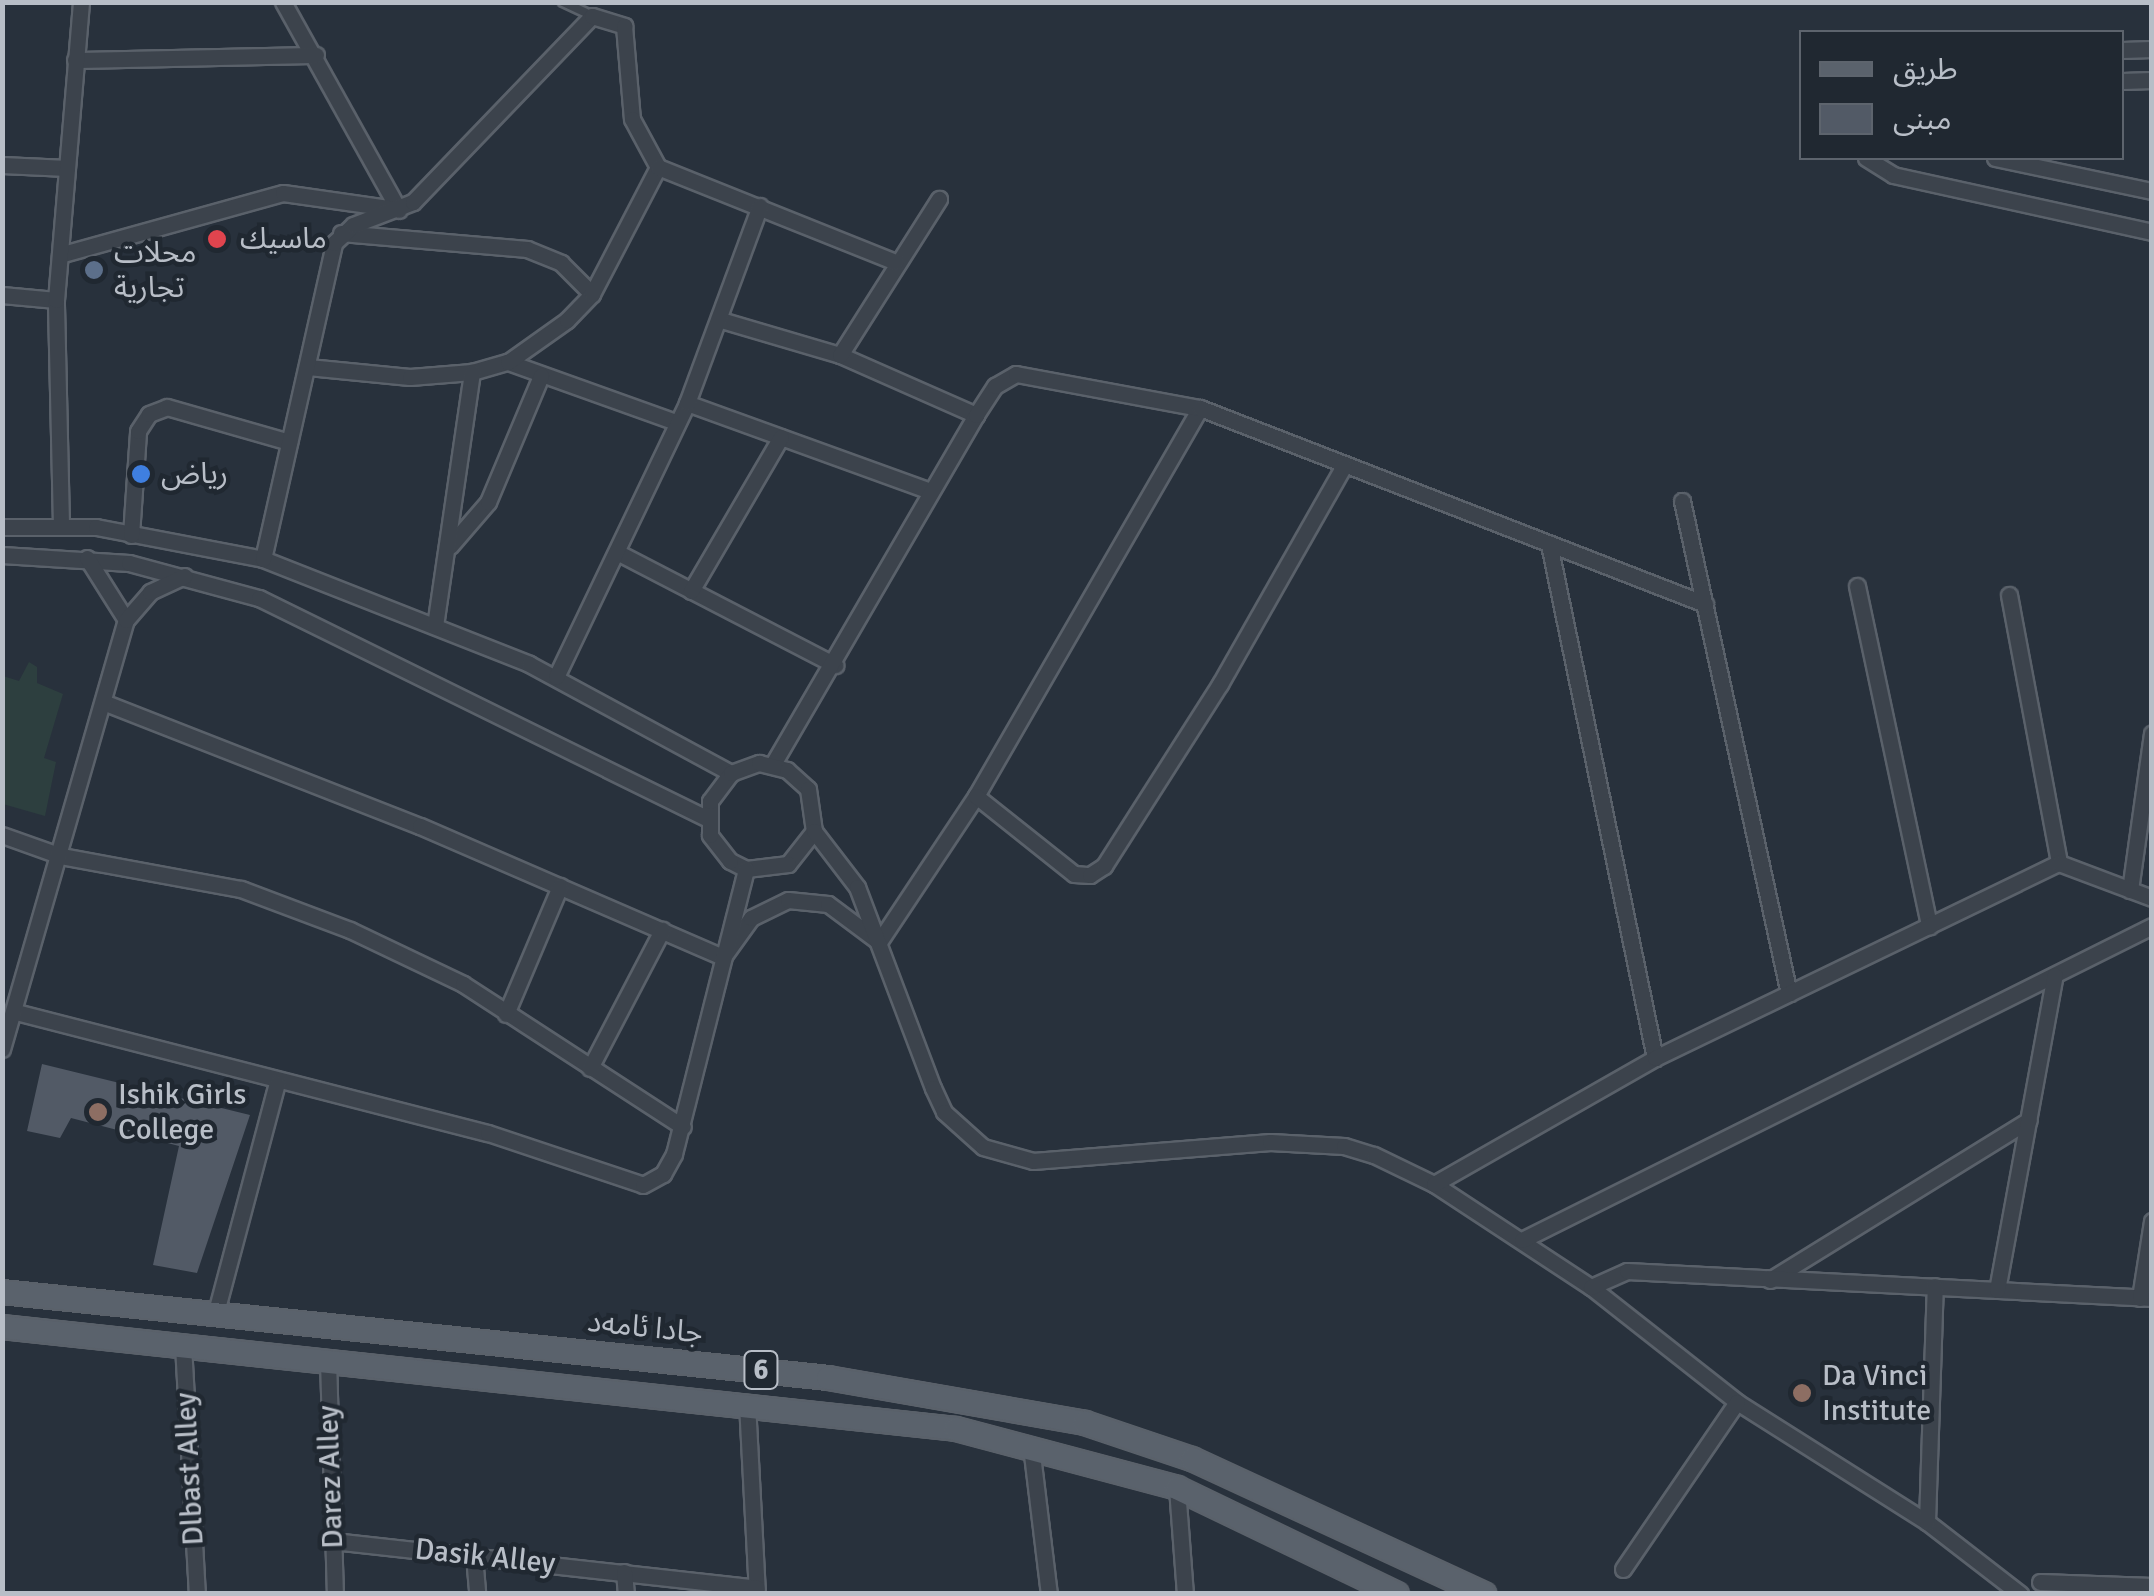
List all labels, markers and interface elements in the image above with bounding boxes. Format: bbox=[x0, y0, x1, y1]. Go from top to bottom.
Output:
legend bbox=[1799, 30, 2124, 160]
text: طريق bbox=[1893, 51, 1958, 88]
text: مبنى bbox=[1893, 101, 1951, 138]
place label: ماسيك bbox=[240, 221, 327, 257]
marker: ماسيك bbox=[204, 226, 230, 252]
place label: محلات تجارية bbox=[114, 235, 197, 306]
marker: محلات تجارية bbox=[83, 259, 105, 281]
place label: رياض bbox=[161, 456, 228, 492]
marker: رياض bbox=[130, 463, 152, 485]
place label: Ishik Girls College bbox=[118, 1077, 246, 1148]
marker: Ishik Girls College bbox=[87, 1101, 109, 1123]
street label: جادا ئامەد bbox=[585, 1304, 705, 1352]
road number: 6 bbox=[741, 1347, 781, 1393]
place label: Da Vinci Institute bbox=[1822, 1358, 1931, 1428]
marker: Da Vinci Institute bbox=[1791, 1382, 1813, 1404]
street label: Dlbast Alley bbox=[168, 1392, 212, 1546]
street label: Darez Alley bbox=[311, 1405, 351, 1549]
street label: Dasik Alley bbox=[413, 1532, 557, 1582]

